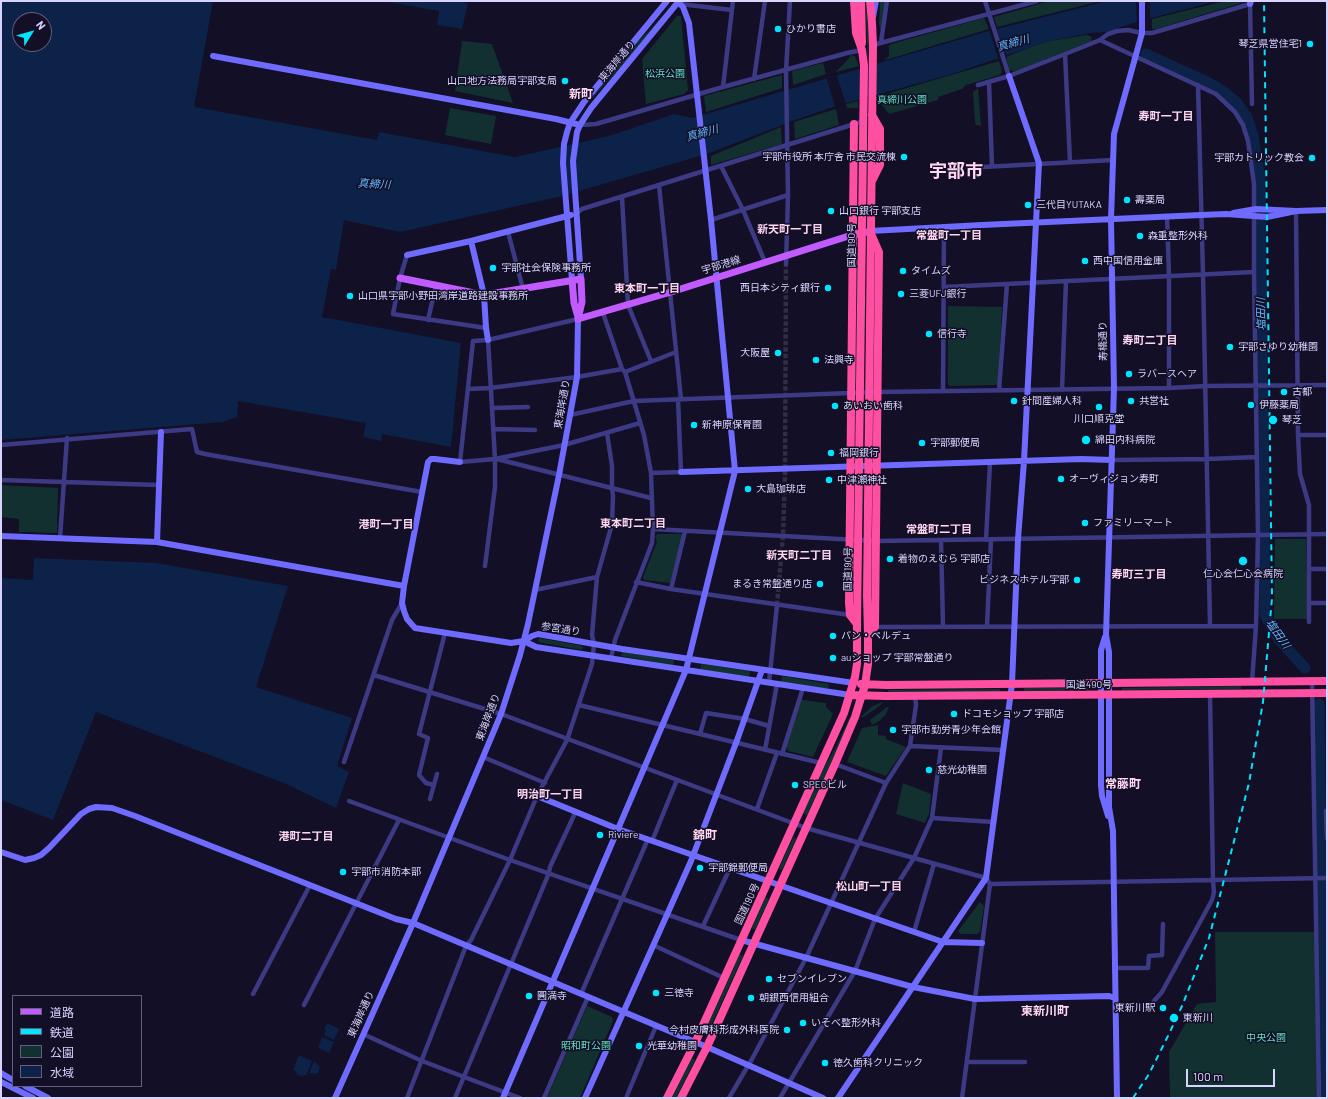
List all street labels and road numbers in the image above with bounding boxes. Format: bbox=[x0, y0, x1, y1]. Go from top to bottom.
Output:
street label: 東海岸通り bbox=[596, 38, 638, 84]
street label: 国道190号 bbox=[846, 223, 858, 267]
street label: 宇部港線 bbox=[700, 253, 742, 277]
street label: 寿橋通り bbox=[1097, 321, 1109, 361]
street label: 東海岸通り bbox=[552, 378, 572, 430]
street label: 国道190号 bbox=[842, 547, 854, 591]
street label: 参宮通り bbox=[540, 620, 582, 638]
street label: 国道490号 bbox=[1066, 679, 1112, 691]
street label: 東海岸通り bbox=[473, 692, 503, 742]
street label: 国道190号 bbox=[732, 881, 762, 927]
street label: 東海岸通り bbox=[345, 989, 377, 1039]

